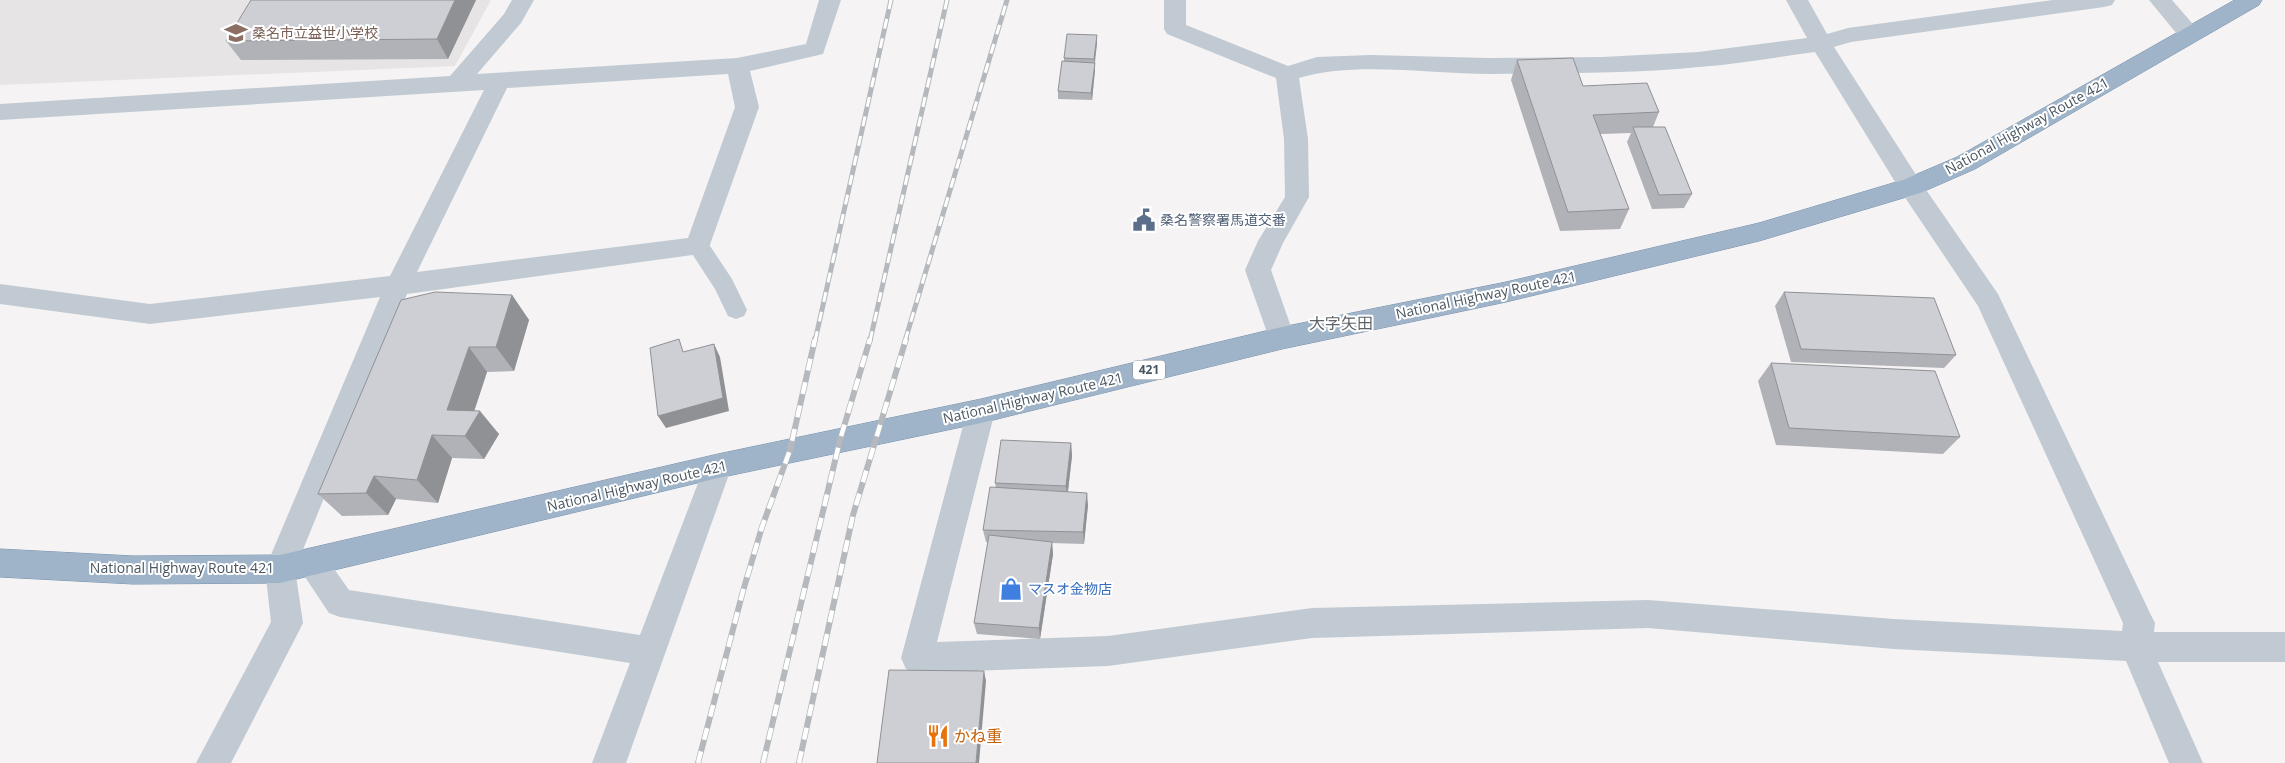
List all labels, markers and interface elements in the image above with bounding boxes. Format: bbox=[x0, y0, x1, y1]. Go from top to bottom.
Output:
school or university icon: 桑名市立益世小学校 bbox=[223, 20, 249, 46]
place label: 桑名市立益世小学校 bbox=[252, 23, 378, 42]
street label: National Highway Route 421 bbox=[1942, 73, 2112, 179]
public building icon: 桑名警察署馬道交番 bbox=[1131, 207, 1157, 233]
place label: 桑名警察署馬道交番 bbox=[1160, 210, 1286, 229]
street label: National Highway Route 421 bbox=[1394, 266, 1578, 323]
district label: 大字矢田 bbox=[1309, 312, 1373, 334]
road number: 421 bbox=[1133, 360, 1165, 380]
street label: National Highway Route 421 bbox=[941, 368, 1125, 427]
street label: National Highway Route 421 bbox=[545, 456, 729, 515]
street label: National Highway Route 421 bbox=[90, 558, 274, 577]
shop icon: マスオ金物店 bbox=[998, 576, 1024, 602]
place label: マスオ金物店 bbox=[1028, 579, 1112, 598]
restaurant icon: かね重 bbox=[925, 723, 951, 749]
place label: かね重 bbox=[954, 725, 1002, 747]

